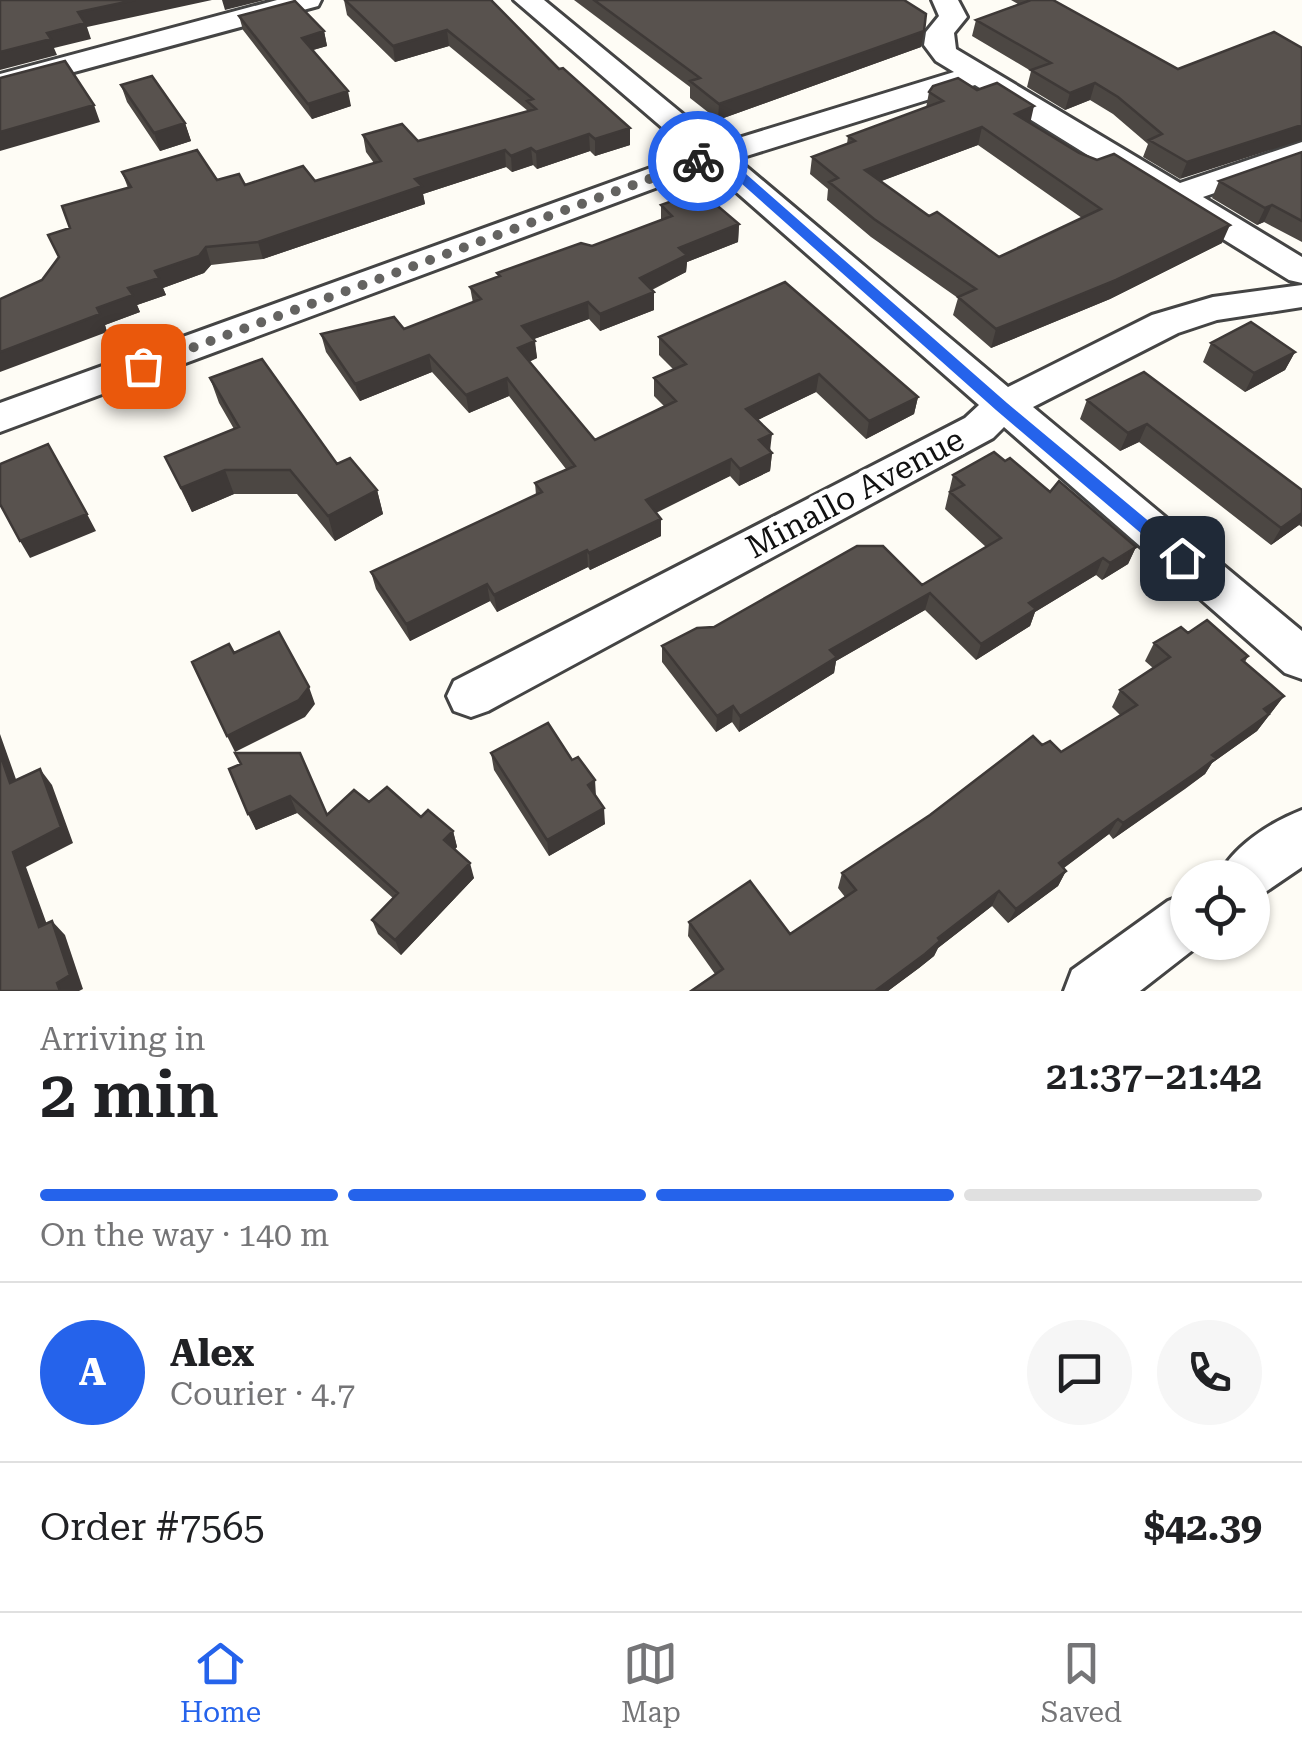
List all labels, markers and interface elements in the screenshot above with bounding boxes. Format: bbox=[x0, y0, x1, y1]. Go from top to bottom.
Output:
courier bbox=[648, 111, 748, 211]
icon: bike bbox=[671, 134, 726, 189]
pin bbox=[101, 324, 186, 409]
icon: bag bbox=[116, 339, 171, 394]
street label: Minallo Avenue bbox=[740, 420, 970, 566]
pin bbox=[1140, 516, 1225, 601]
icon: home bbox=[1155, 531, 1210, 586]
map controls bbox=[1170, 860, 1270, 960]
button: locate bbox=[1170, 860, 1270, 960]
text: Arriving in bbox=[40, 1020, 205, 1058]
text: 21:37–21:42 bbox=[1046, 1054, 1262, 1098]
text: 2 min bbox=[40, 1057, 219, 1133]
text: On the way · 140 m bbox=[40, 1216, 329, 1254]
button: chat bbox=[1027, 1320, 1132, 1425]
button: phone bbox=[1157, 1320, 1262, 1425]
text: Alex bbox=[170, 1331, 254, 1375]
text: A bbox=[79, 1350, 106, 1394]
text: Courier · 4.7 bbox=[170, 1375, 355, 1413]
text: Order #7565 bbox=[40, 1505, 265, 1549]
text: $42.39 bbox=[1144, 1505, 1262, 1549]
tab: Home bbox=[180, 1636, 261, 1729]
tab: Map bbox=[621, 1636, 681, 1729]
tab: Saved bbox=[1041, 1636, 1122, 1729]

